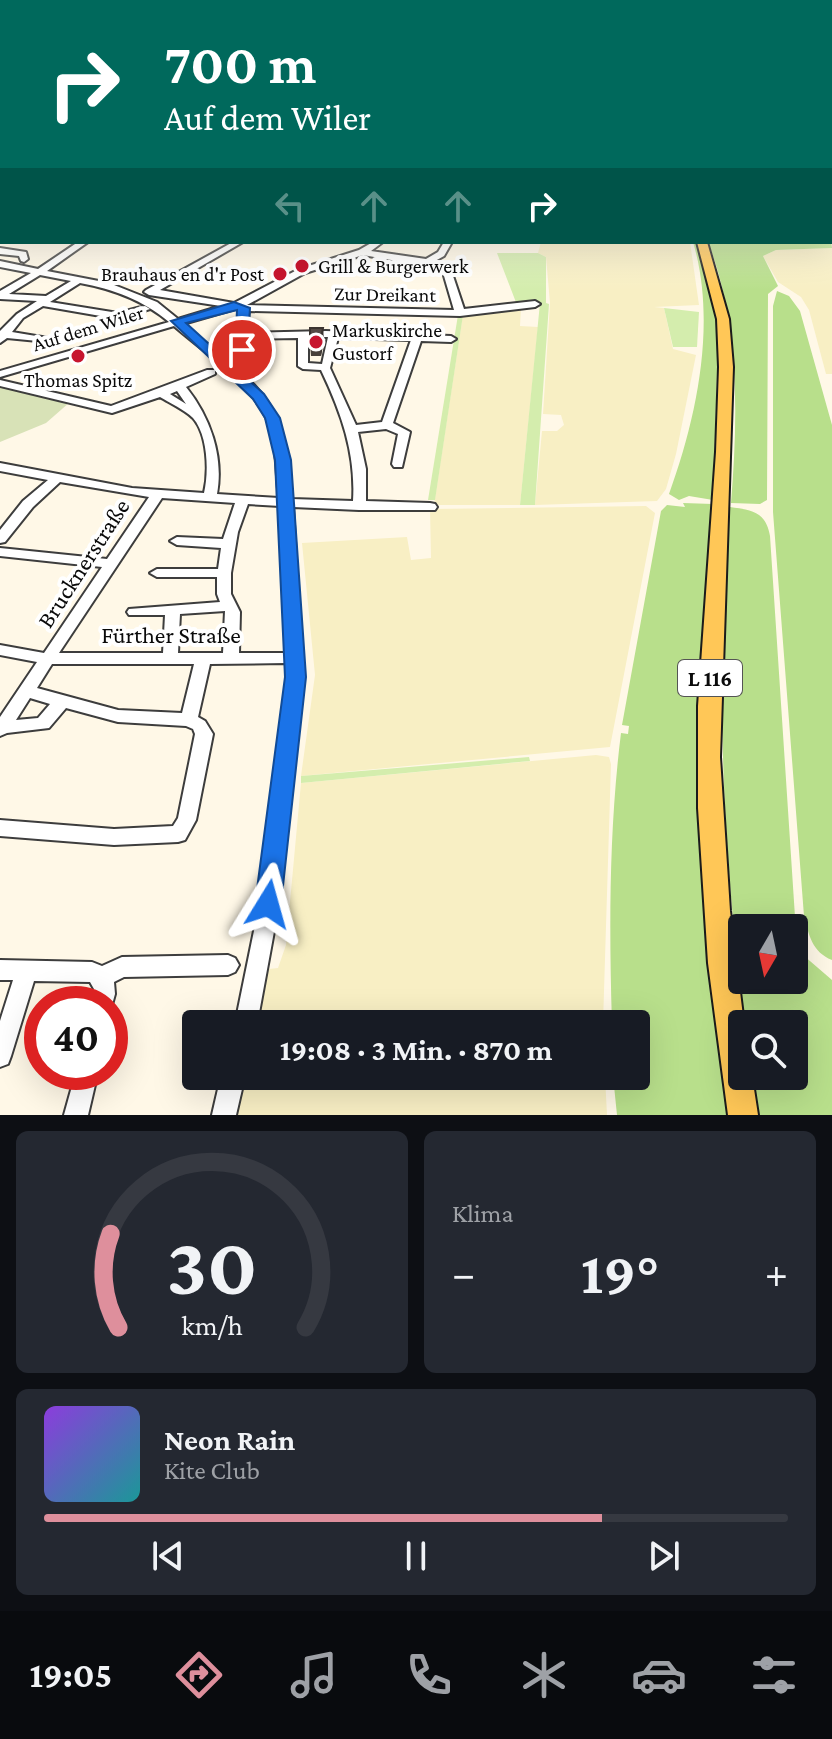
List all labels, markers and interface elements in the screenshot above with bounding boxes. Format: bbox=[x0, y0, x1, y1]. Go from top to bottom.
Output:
icon: right bbox=[32, 32, 136, 136]
text: 700 m bbox=[164, 33, 317, 95]
text: Auf dem Wiler bbox=[164, 98, 371, 138]
icon: left bbox=[268, 184, 312, 228]
icon: ahead bbox=[352, 184, 396, 228]
icon: ahead bbox=[436, 184, 480, 228]
icon: right bbox=[520, 184, 564, 228]
place label: Grill & Burgerwerk bbox=[318, 255, 469, 278]
marker: Grill & Burgerwerk bbox=[293, 257, 311, 275]
place label: Brauhaus en d'r Post bbox=[101, 263, 264, 285]
marker: Brauhaus en d'r Post bbox=[271, 265, 289, 283]
street label: Zur Dreikant bbox=[334, 282, 436, 306]
street label: Auf dem Wiler bbox=[30, 301, 146, 355]
pin bbox=[208, 316, 276, 384]
place label: Markuskirche Gustorf bbox=[332, 319, 442, 364]
icon: arrive bbox=[220, 328, 264, 372]
marker: Markuskirche Gustorf bbox=[307, 333, 325, 351]
marker: Thomas Spitz bbox=[69, 347, 87, 365]
place label: Thomas Spitz bbox=[24, 369, 132, 392]
street label: Brucknerstraße bbox=[31, 494, 135, 632]
street label: Fürther Straße bbox=[101, 621, 241, 648]
road number: L 116 bbox=[678, 660, 742, 696]
position arrow bbox=[226, 862, 310, 946]
north arrow bbox=[728, 914, 808, 994]
map controls bbox=[728, 914, 808, 1090]
speed limit sign: 40 bbox=[24, 986, 128, 1090]
button: search bbox=[728, 1010, 808, 1090]
text: 19:08 · 3 Min. · 870 m bbox=[280, 1033, 552, 1066]
text: Klima bbox=[452, 1199, 514, 1228]
text: 30 bbox=[166, 1219, 258, 1312]
text: 19° bbox=[581, 1239, 659, 1306]
text: − bbox=[452, 1249, 475, 1297]
text: + bbox=[765, 1249, 788, 1297]
text: km/h bbox=[181, 1309, 243, 1341]
text: Neon Rain bbox=[164, 1423, 295, 1456]
text: Kite Club bbox=[164, 1456, 260, 1485]
icon: previous bbox=[146, 1534, 190, 1578]
icon: pause bbox=[394, 1534, 438, 1578]
icon: next bbox=[642, 1534, 686, 1578]
icon: directions bbox=[171, 1647, 227, 1703]
icon: music bbox=[286, 1647, 342, 1703]
icon: phone bbox=[401, 1647, 457, 1703]
icon: climate bbox=[516, 1647, 572, 1703]
icon: car bbox=[631, 1647, 687, 1703]
icon: filters bbox=[746, 1647, 802, 1703]
text: 19:05 bbox=[30, 1655, 112, 1695]

